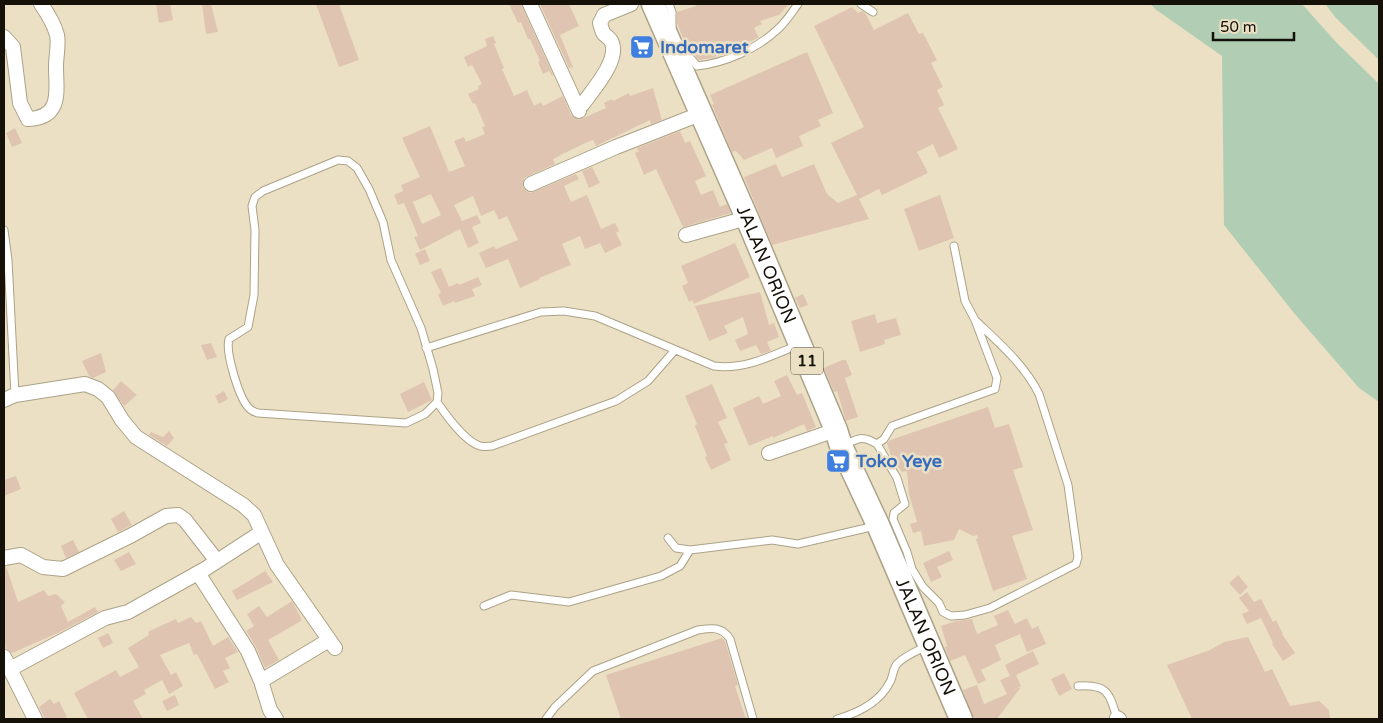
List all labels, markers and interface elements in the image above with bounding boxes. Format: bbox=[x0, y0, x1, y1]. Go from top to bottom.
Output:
scale bar bbox=[1213, 10, 1294, 42]
text: 50 m bbox=[1220, 18, 1257, 36]
supermarket icon: Indomaret bbox=[629, 34, 655, 60]
place label: Indomaret bbox=[660, 36, 749, 58]
street label: JALAN ORION bbox=[732, 202, 801, 327]
road number: 11 bbox=[791, 348, 823, 374]
supermarket icon: Toko Yeye bbox=[825, 448, 851, 474]
place label: Toko Yeye bbox=[855, 450, 942, 472]
street label: JALAN ORION bbox=[891, 574, 961, 699]

